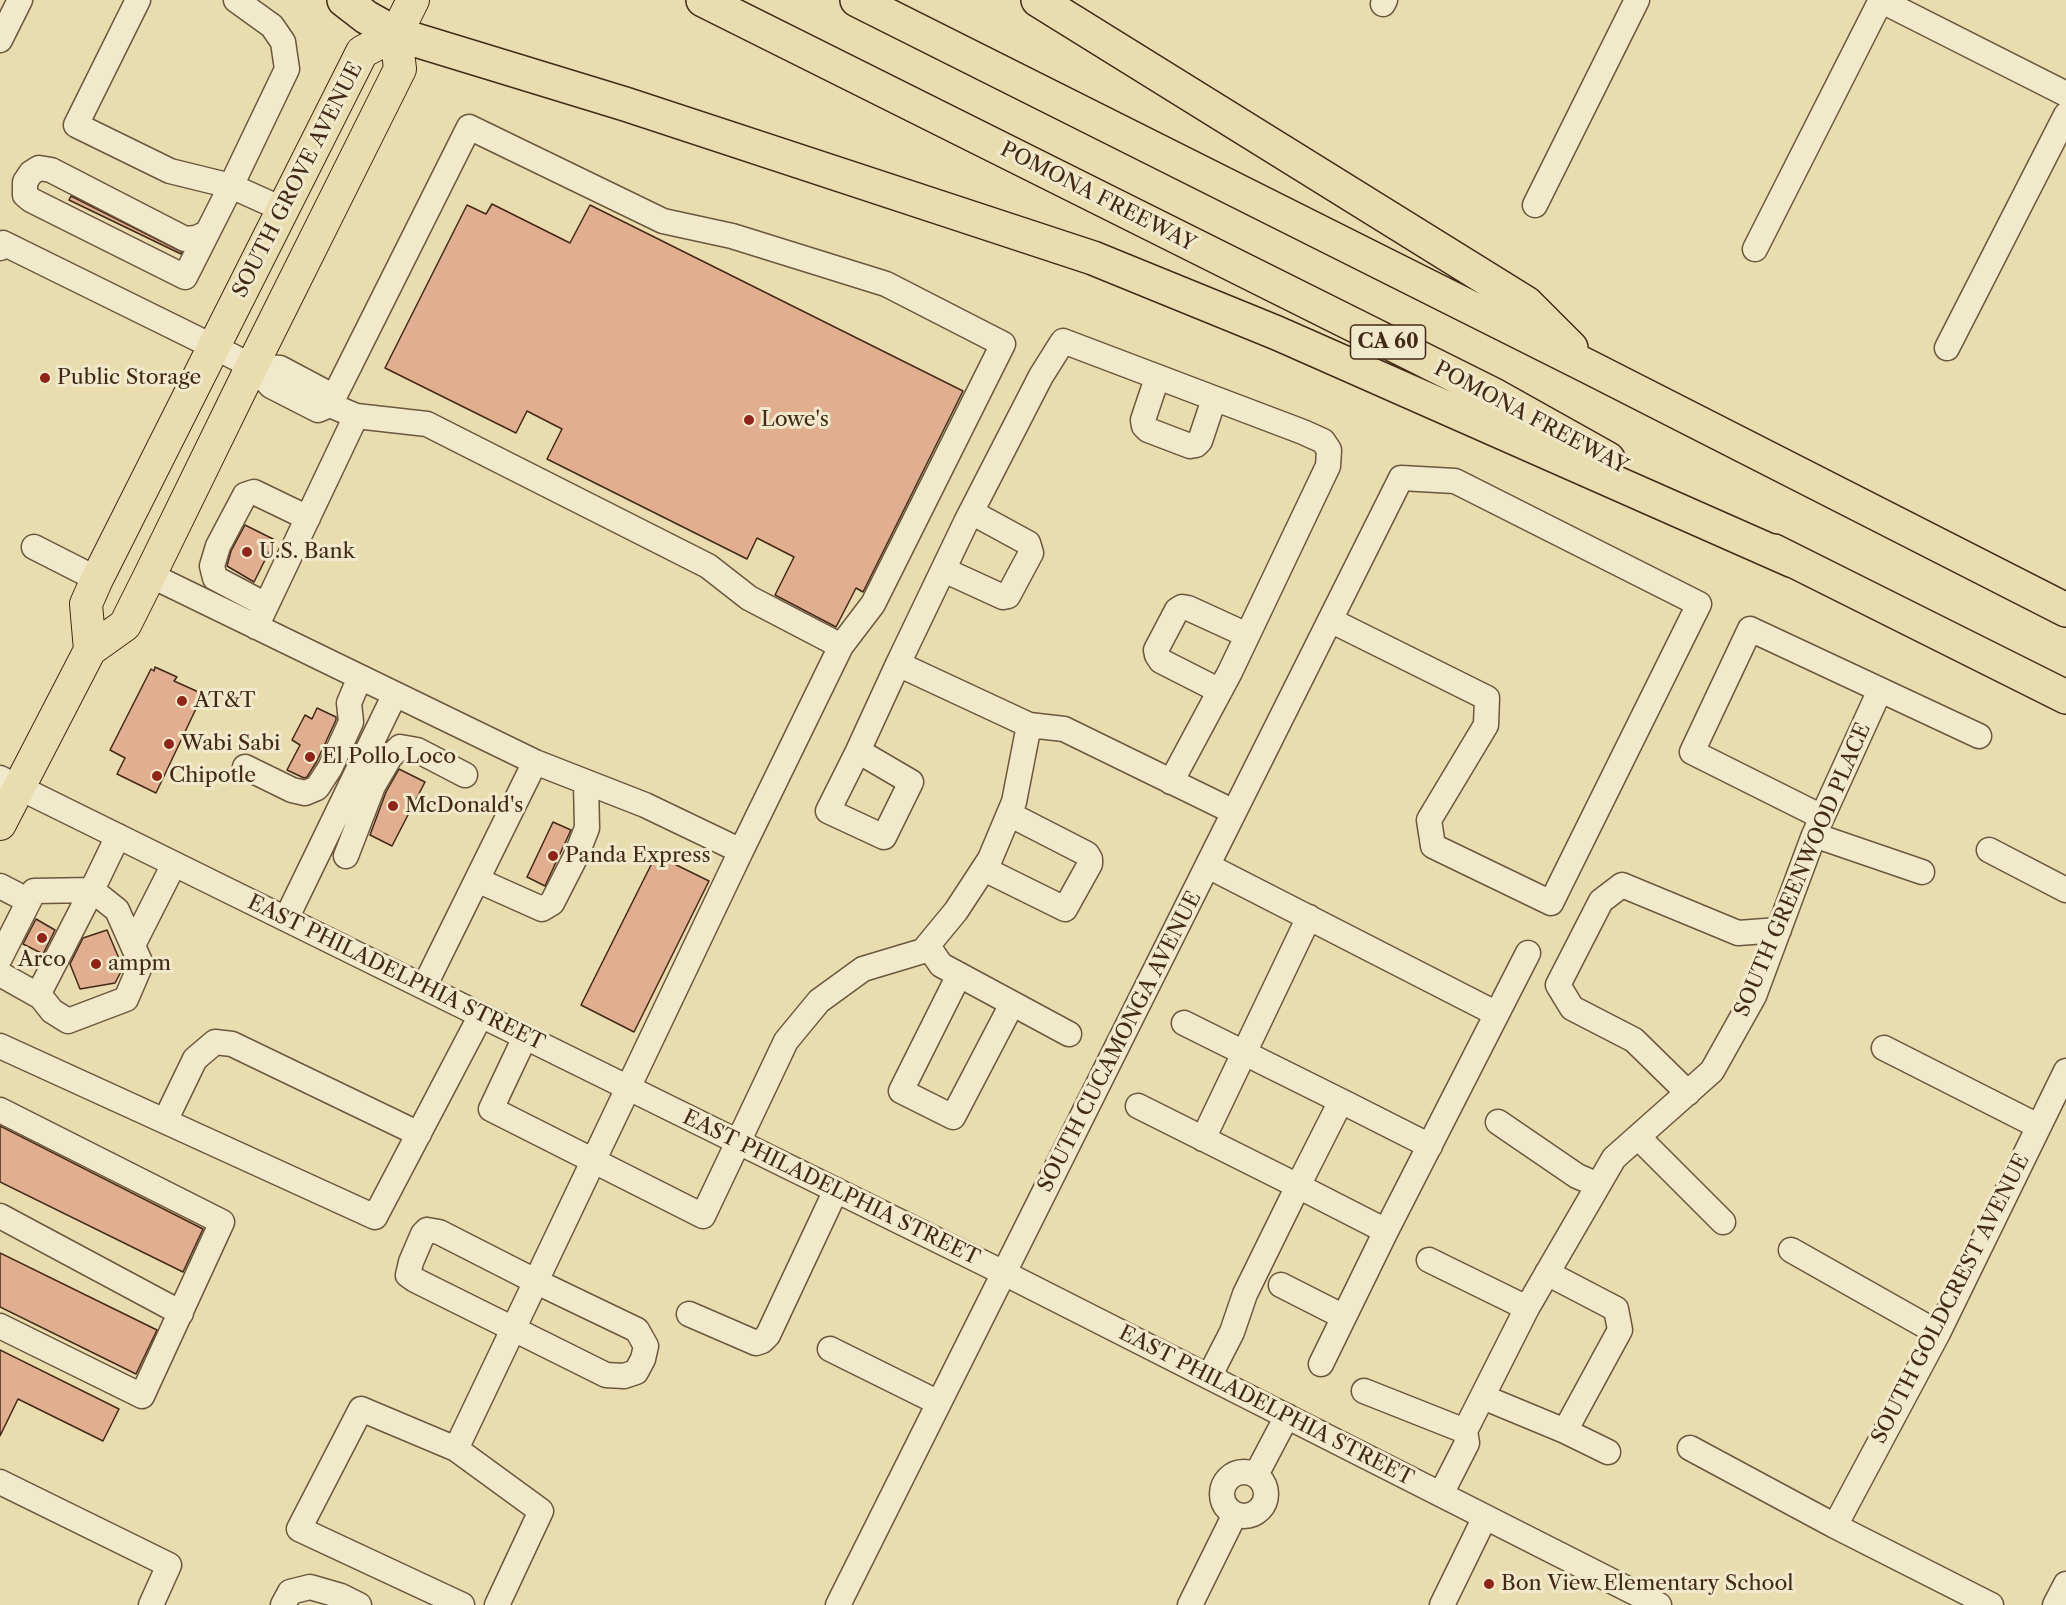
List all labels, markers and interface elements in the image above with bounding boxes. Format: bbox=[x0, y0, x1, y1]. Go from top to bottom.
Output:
street label: SOUTH GROVE AVENUE bbox=[228, 58, 368, 302]
street label: POMONA FREEWAY bbox=[996, 137, 1200, 257]
road number: CA 60 bbox=[1350, 325, 1426, 359]
street label: POMONA FREEWAY bbox=[1430, 356, 1632, 480]
place label: Public Storage bbox=[57, 365, 201, 391]
marker: Public Storage bbox=[38, 371, 52, 385]
place label: Lowe's bbox=[761, 407, 829, 433]
marker: Lowe's bbox=[742, 413, 756, 427]
place label: U.S. Bank bbox=[259, 539, 355, 565]
marker: U.S. Bank bbox=[240, 545, 254, 559]
place label: AT&T bbox=[194, 688, 256, 714]
marker: AT&T bbox=[175, 694, 189, 708]
street label: SOUTH GREENWOOD PLACE bbox=[1730, 719, 1876, 1021]
place label: Wabi Sabi bbox=[181, 731, 280, 757]
marker: Wabi Sabi bbox=[162, 737, 176, 751]
place label: El Pollo Loco bbox=[322, 744, 456, 770]
marker: El Pollo Loco bbox=[303, 750, 317, 764]
place label: Chipotle bbox=[169, 763, 256, 789]
marker: Chipotle bbox=[150, 769, 164, 783]
place label: McDonald's bbox=[405, 793, 523, 819]
marker: McDonald's bbox=[386, 799, 400, 813]
place label: Panda Express bbox=[565, 843, 711, 869]
marker: Panda Express bbox=[546, 849, 560, 863]
street label: SOUTH CUCAMONGA AVENUE bbox=[1033, 887, 1207, 1197]
street label: EAST PHILADELPHIA STREET bbox=[243, 890, 549, 1056]
marker: Arco bbox=[35, 931, 49, 945]
place label: Arco bbox=[18, 947, 66, 973]
place label: ampm bbox=[108, 951, 171, 977]
marker: ampm bbox=[89, 957, 103, 971]
street label: EAST PHILADELPHIA STREET bbox=[678, 1105, 984, 1271]
street label: SOUTH GOLDCREST AVENUE bbox=[1867, 1150, 2035, 1448]
street label: EAST PHILADELPHIA STREET bbox=[1115, 1321, 1417, 1491]
place label: Bon View Elementary School bbox=[1501, 1571, 1794, 1597]
marker: Bon View Elementary School bbox=[1482, 1577, 1496, 1591]

